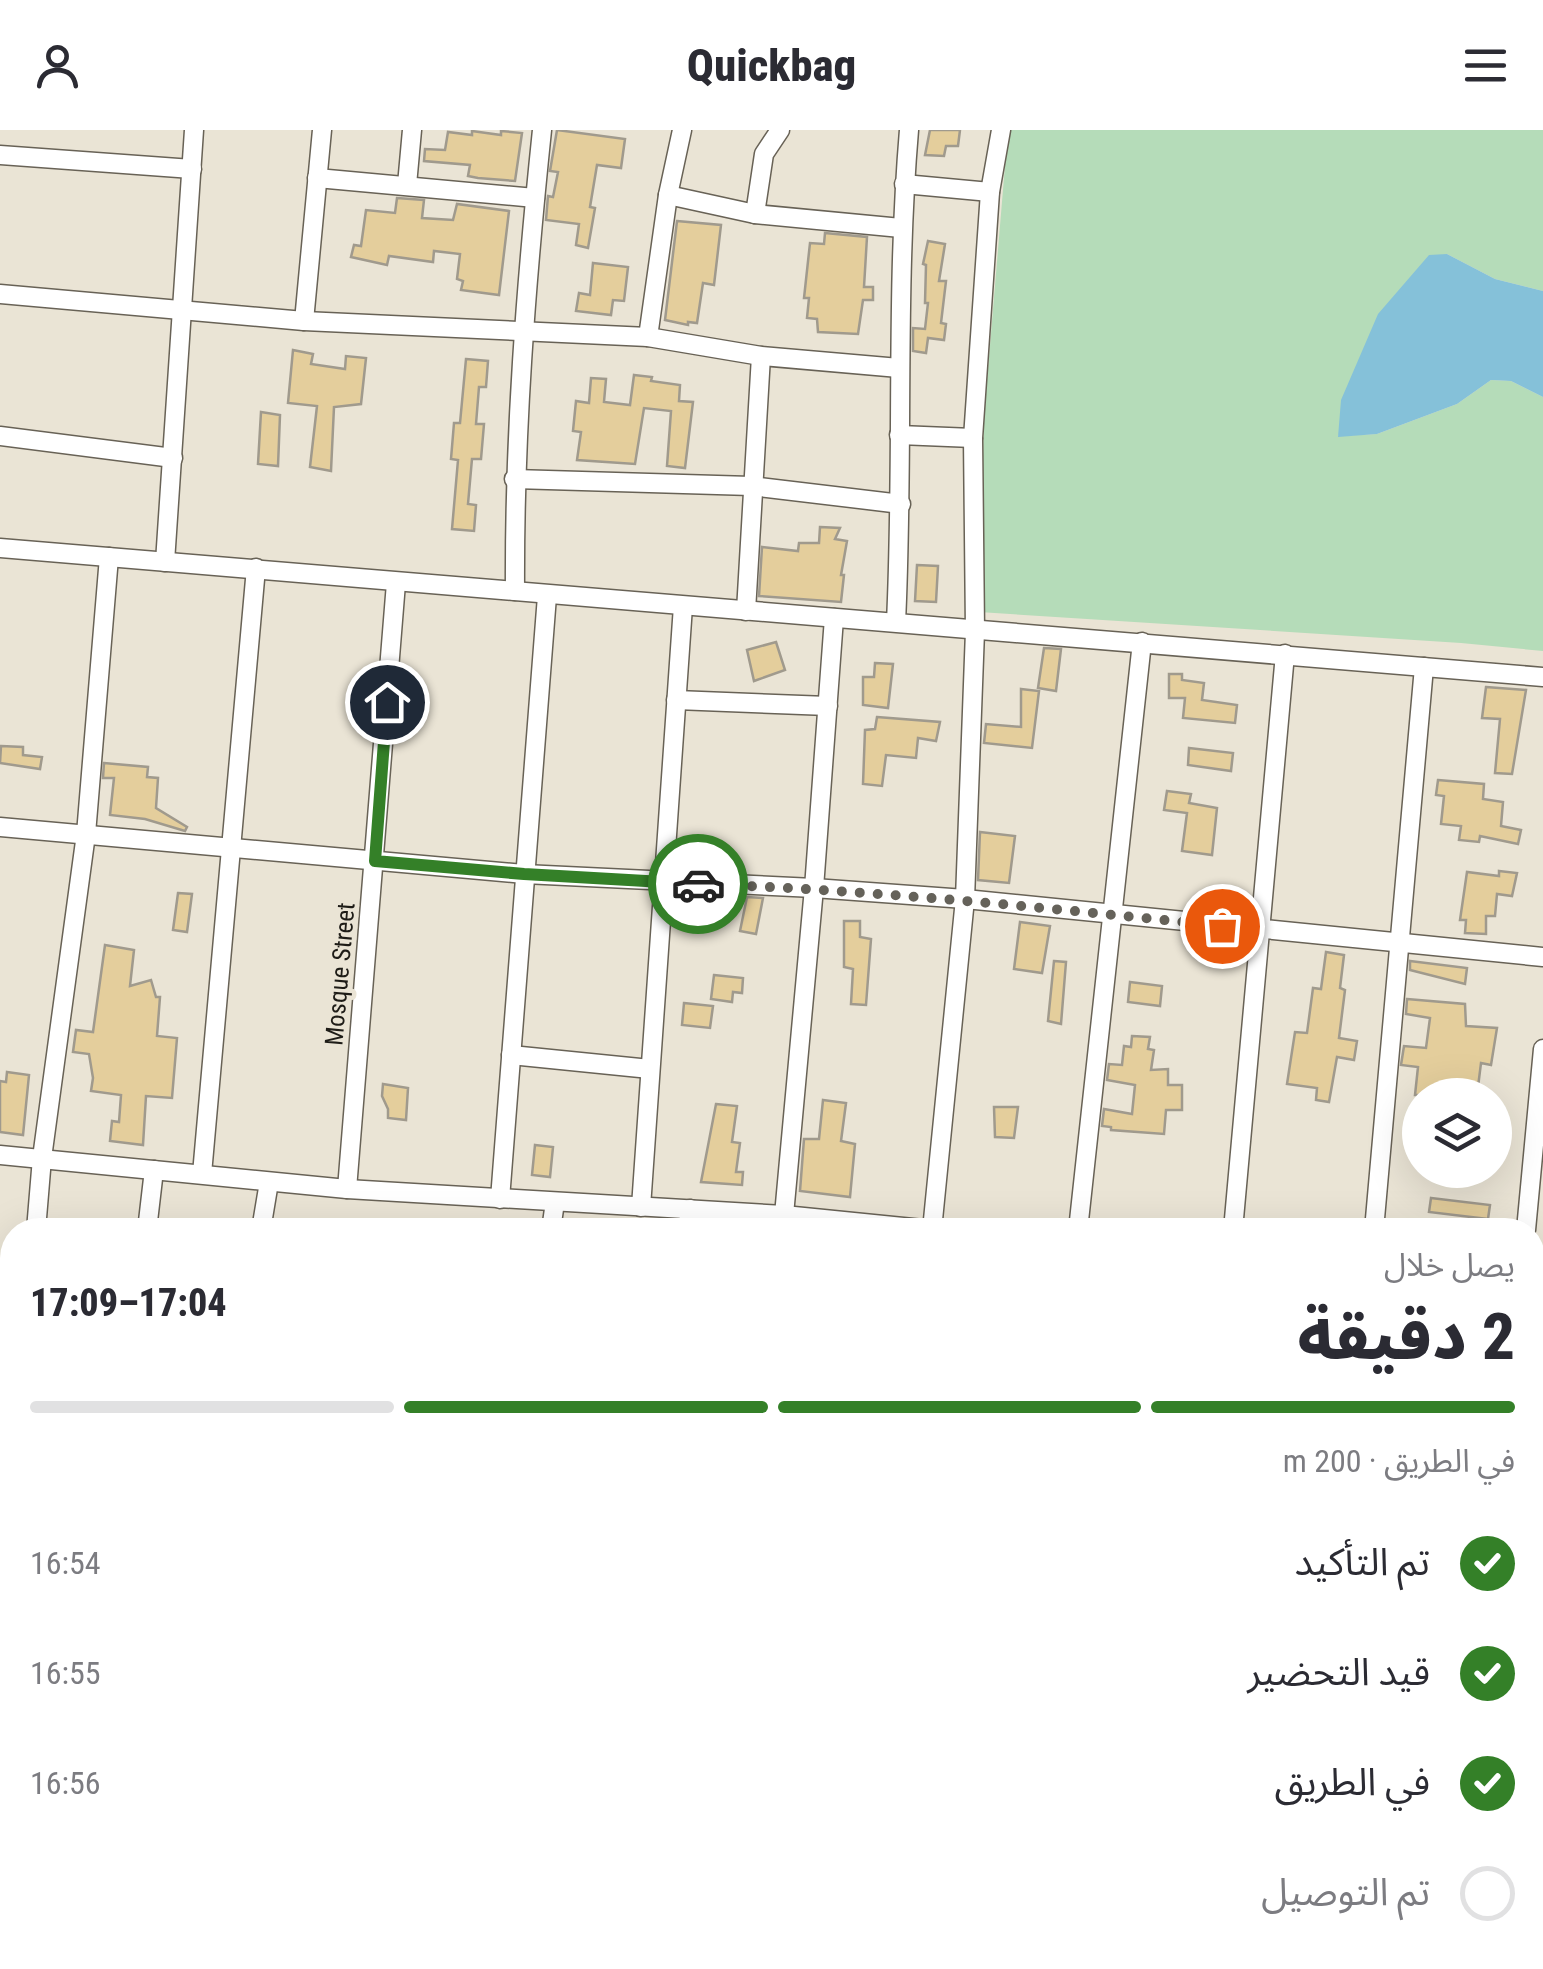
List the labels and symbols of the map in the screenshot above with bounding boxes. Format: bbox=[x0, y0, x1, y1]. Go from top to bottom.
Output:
pin bbox=[345, 660, 430, 745]
courier bbox=[648, 834, 748, 934]
pin bbox=[1180, 884, 1265, 969]
street label: Mosque Street bbox=[319, 901, 361, 1047]

